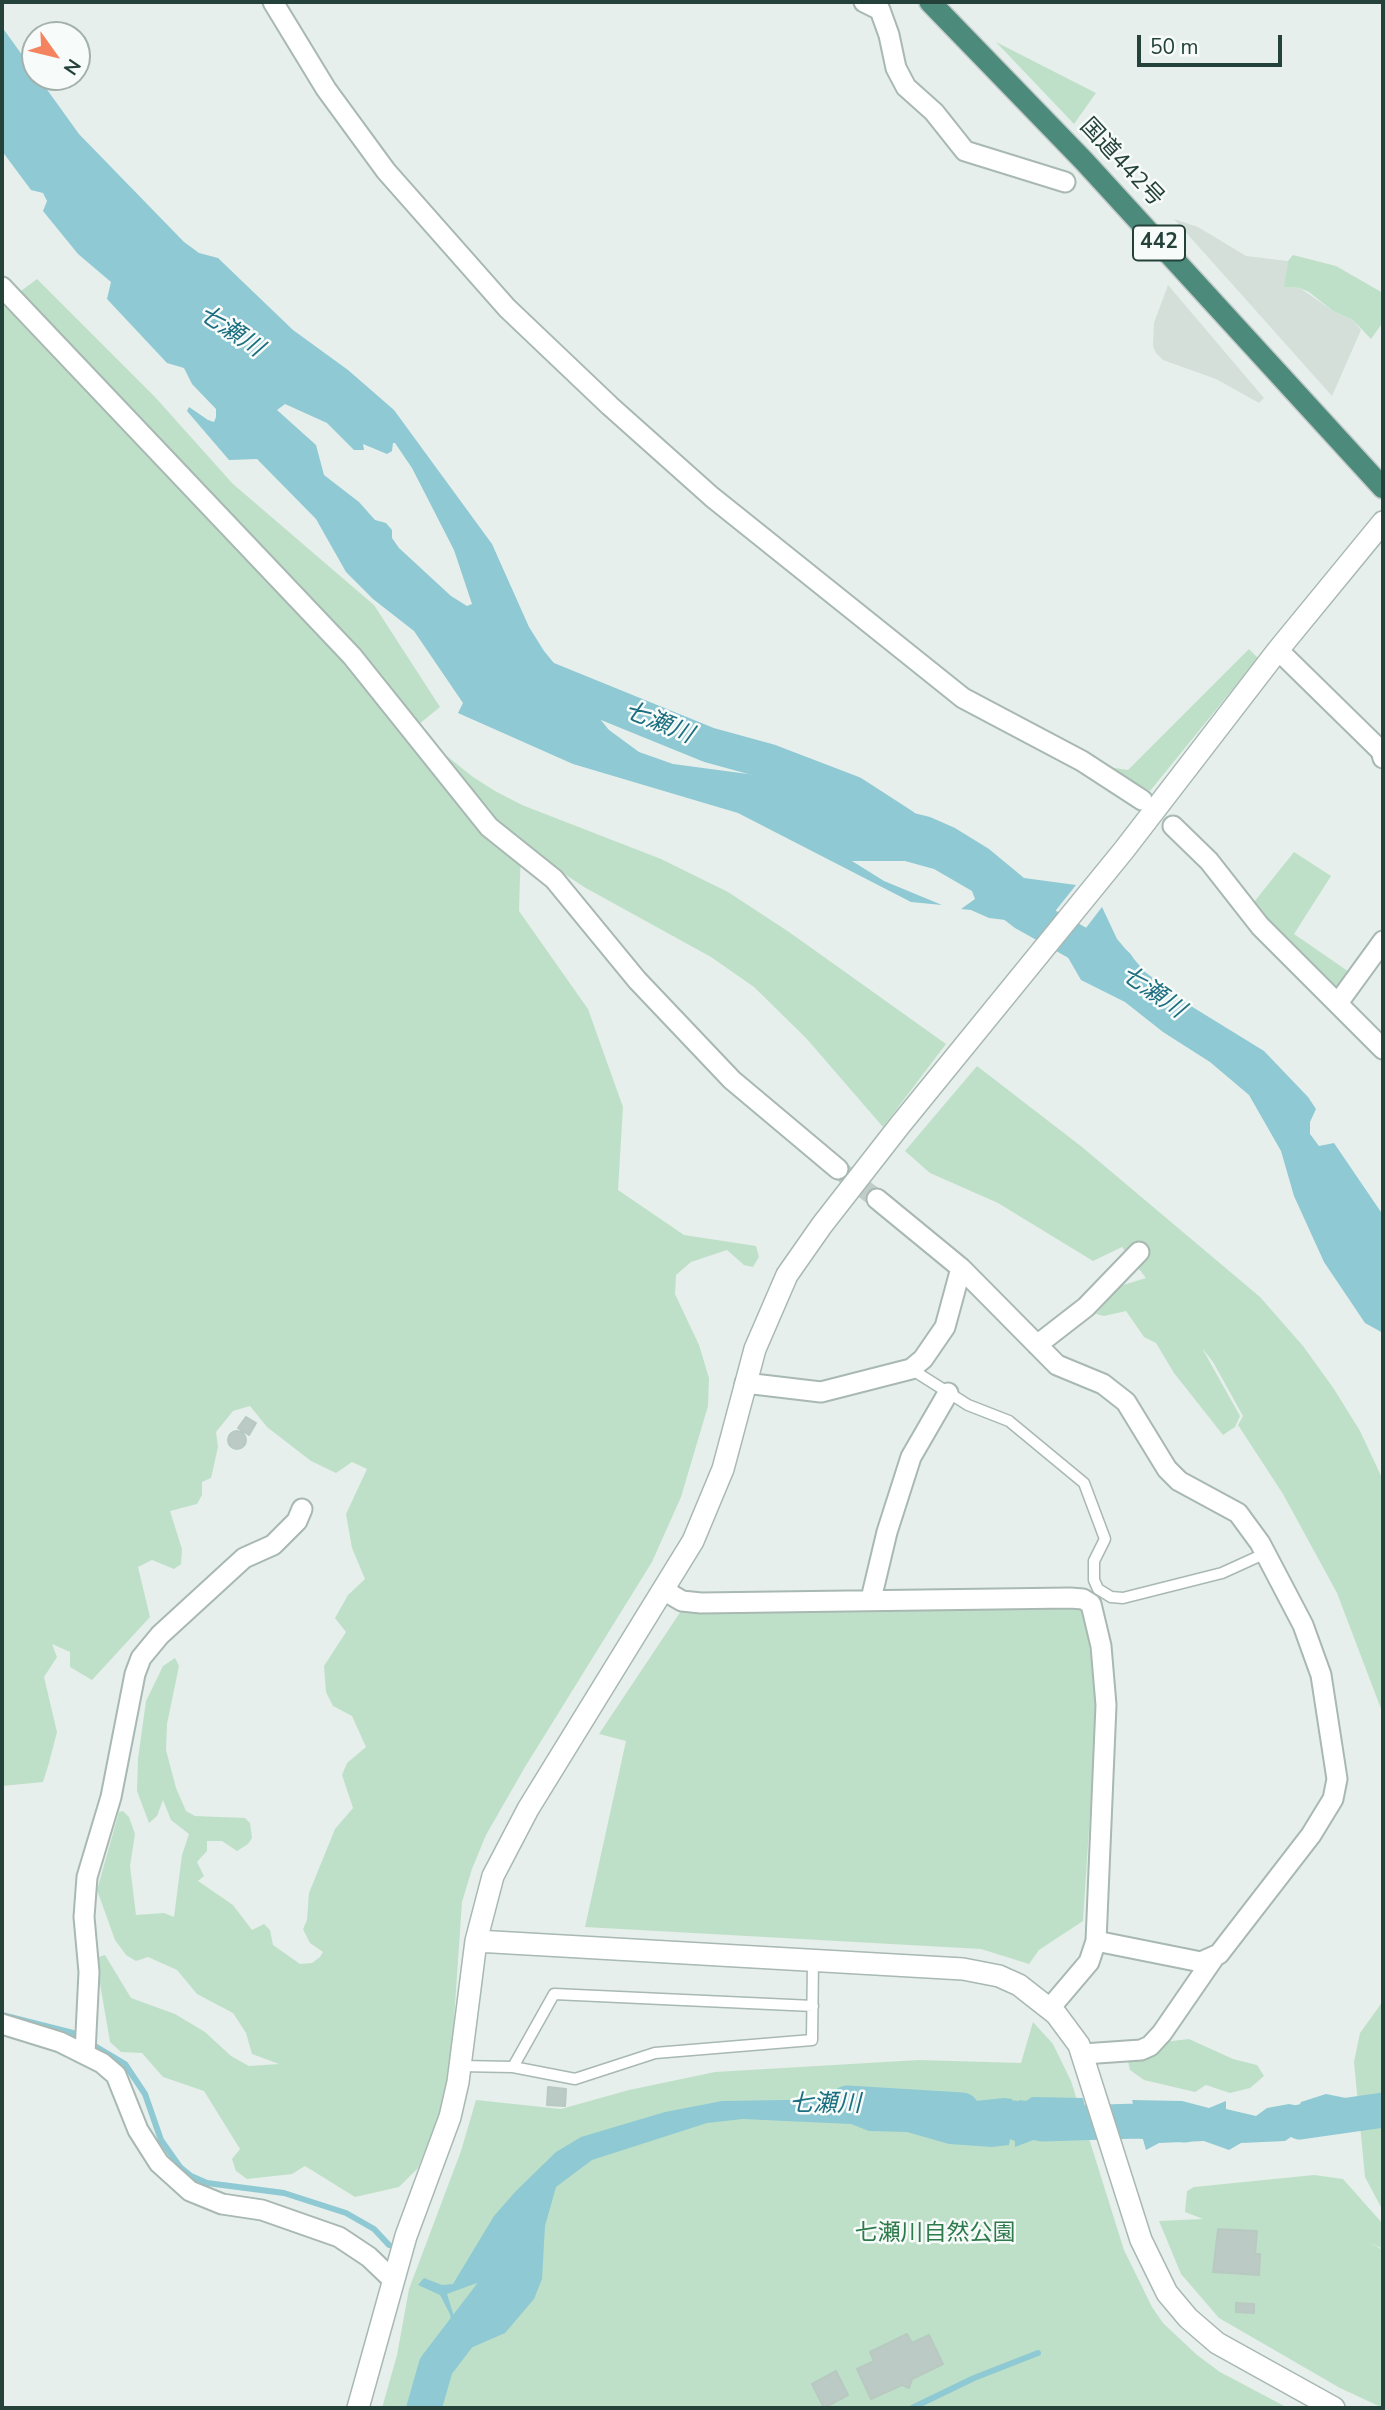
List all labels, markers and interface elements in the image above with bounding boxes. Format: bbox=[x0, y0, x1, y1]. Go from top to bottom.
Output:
north arrow bbox=[21, 21, 91, 91]
scale bar bbox=[1140, 21, 1285, 65]
text: 50 m bbox=[1150, 33, 1199, 61]
text: N bbox=[57, 53, 87, 80]
street label: 国道442号 bbox=[1073, 113, 1169, 213]
road number: 442 bbox=[1133, 226, 1185, 260]
water label: 七瀬川 bbox=[192, 300, 268, 364]
water label: 七瀬川 bbox=[619, 697, 697, 751]
water label: 七瀬川 bbox=[1114, 961, 1190, 1025]
water label: 七瀬川 bbox=[789, 2091, 861, 2119]
park label: 七瀬川自然公園 bbox=[855, 2220, 1015, 2248]

